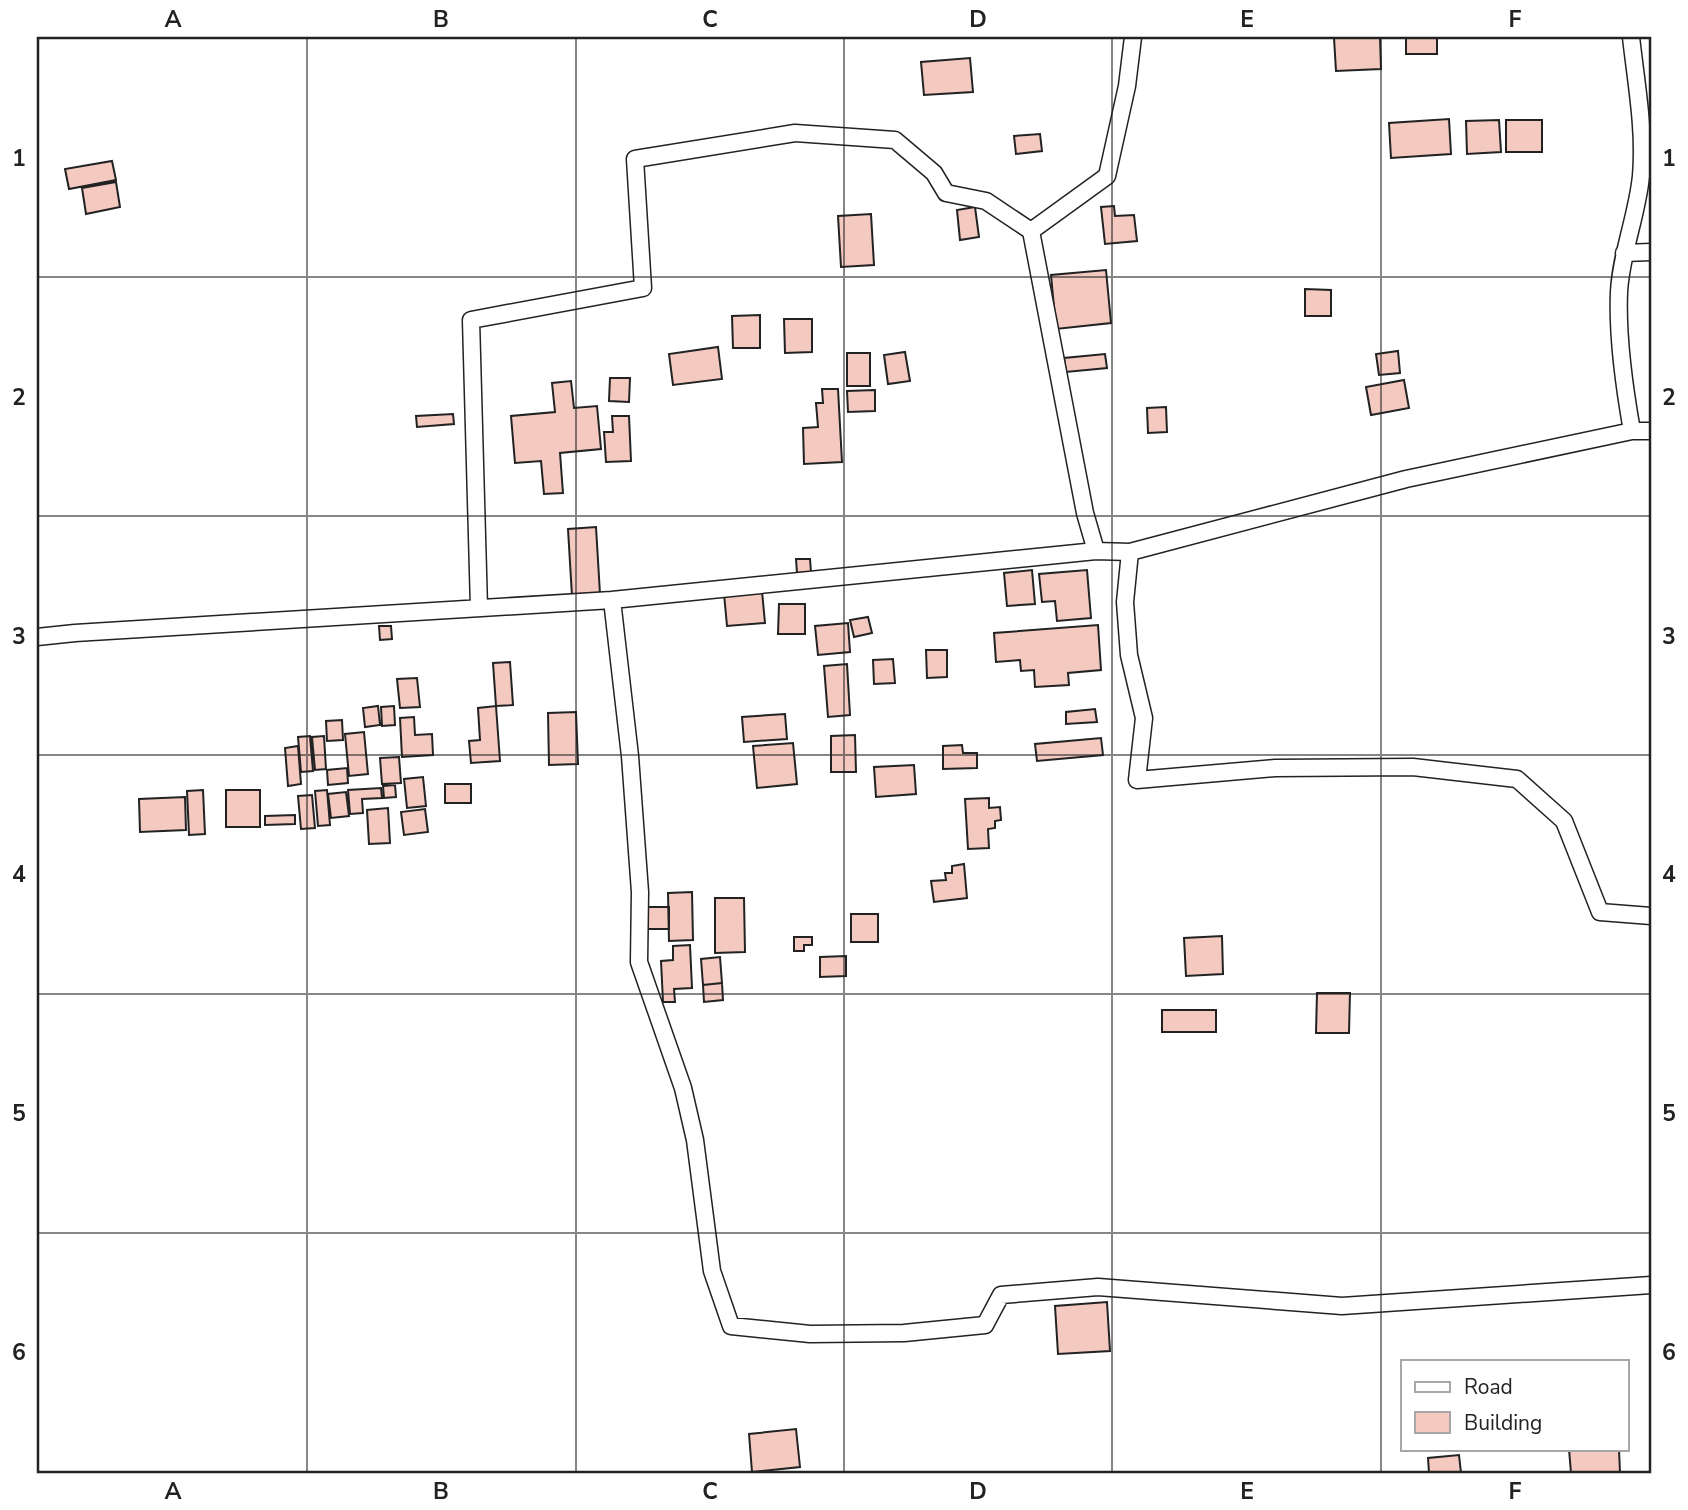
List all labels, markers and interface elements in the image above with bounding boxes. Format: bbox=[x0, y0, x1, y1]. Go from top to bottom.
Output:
text: A bbox=[164, 4, 182, 35]
text: B bbox=[433, 4, 449, 35]
text: C bbox=[702, 4, 718, 35]
text: D bbox=[969, 4, 987, 35]
text: E bbox=[1240, 4, 1254, 35]
text: F bbox=[1509, 4, 1522, 35]
text: 1 bbox=[12, 143, 26, 174]
text: 1 bbox=[1662, 143, 1676, 174]
text: 2 bbox=[12, 382, 26, 413]
text: 2 bbox=[1662, 382, 1676, 413]
text: 3 bbox=[12, 621, 26, 652]
text: 3 bbox=[1662, 621, 1676, 652]
text: 4 bbox=[12, 859, 26, 890]
text: 4 bbox=[1662, 859, 1676, 890]
text: 5 bbox=[12, 1098, 26, 1129]
text: 5 bbox=[1662, 1098, 1676, 1129]
text: 6 bbox=[12, 1337, 26, 1368]
text: 6 bbox=[1662, 1337, 1676, 1368]
legend bbox=[1401, 1360, 1628, 1450]
text: Road bbox=[1464, 1373, 1513, 1401]
text: Building bbox=[1464, 1409, 1542, 1437]
text: A bbox=[164, 1476, 182, 1507]
text: B bbox=[433, 1476, 449, 1507]
text: C bbox=[702, 1476, 718, 1507]
text: D bbox=[969, 1476, 987, 1507]
text: E bbox=[1240, 1476, 1254, 1507]
text: F bbox=[1509, 1476, 1522, 1507]

